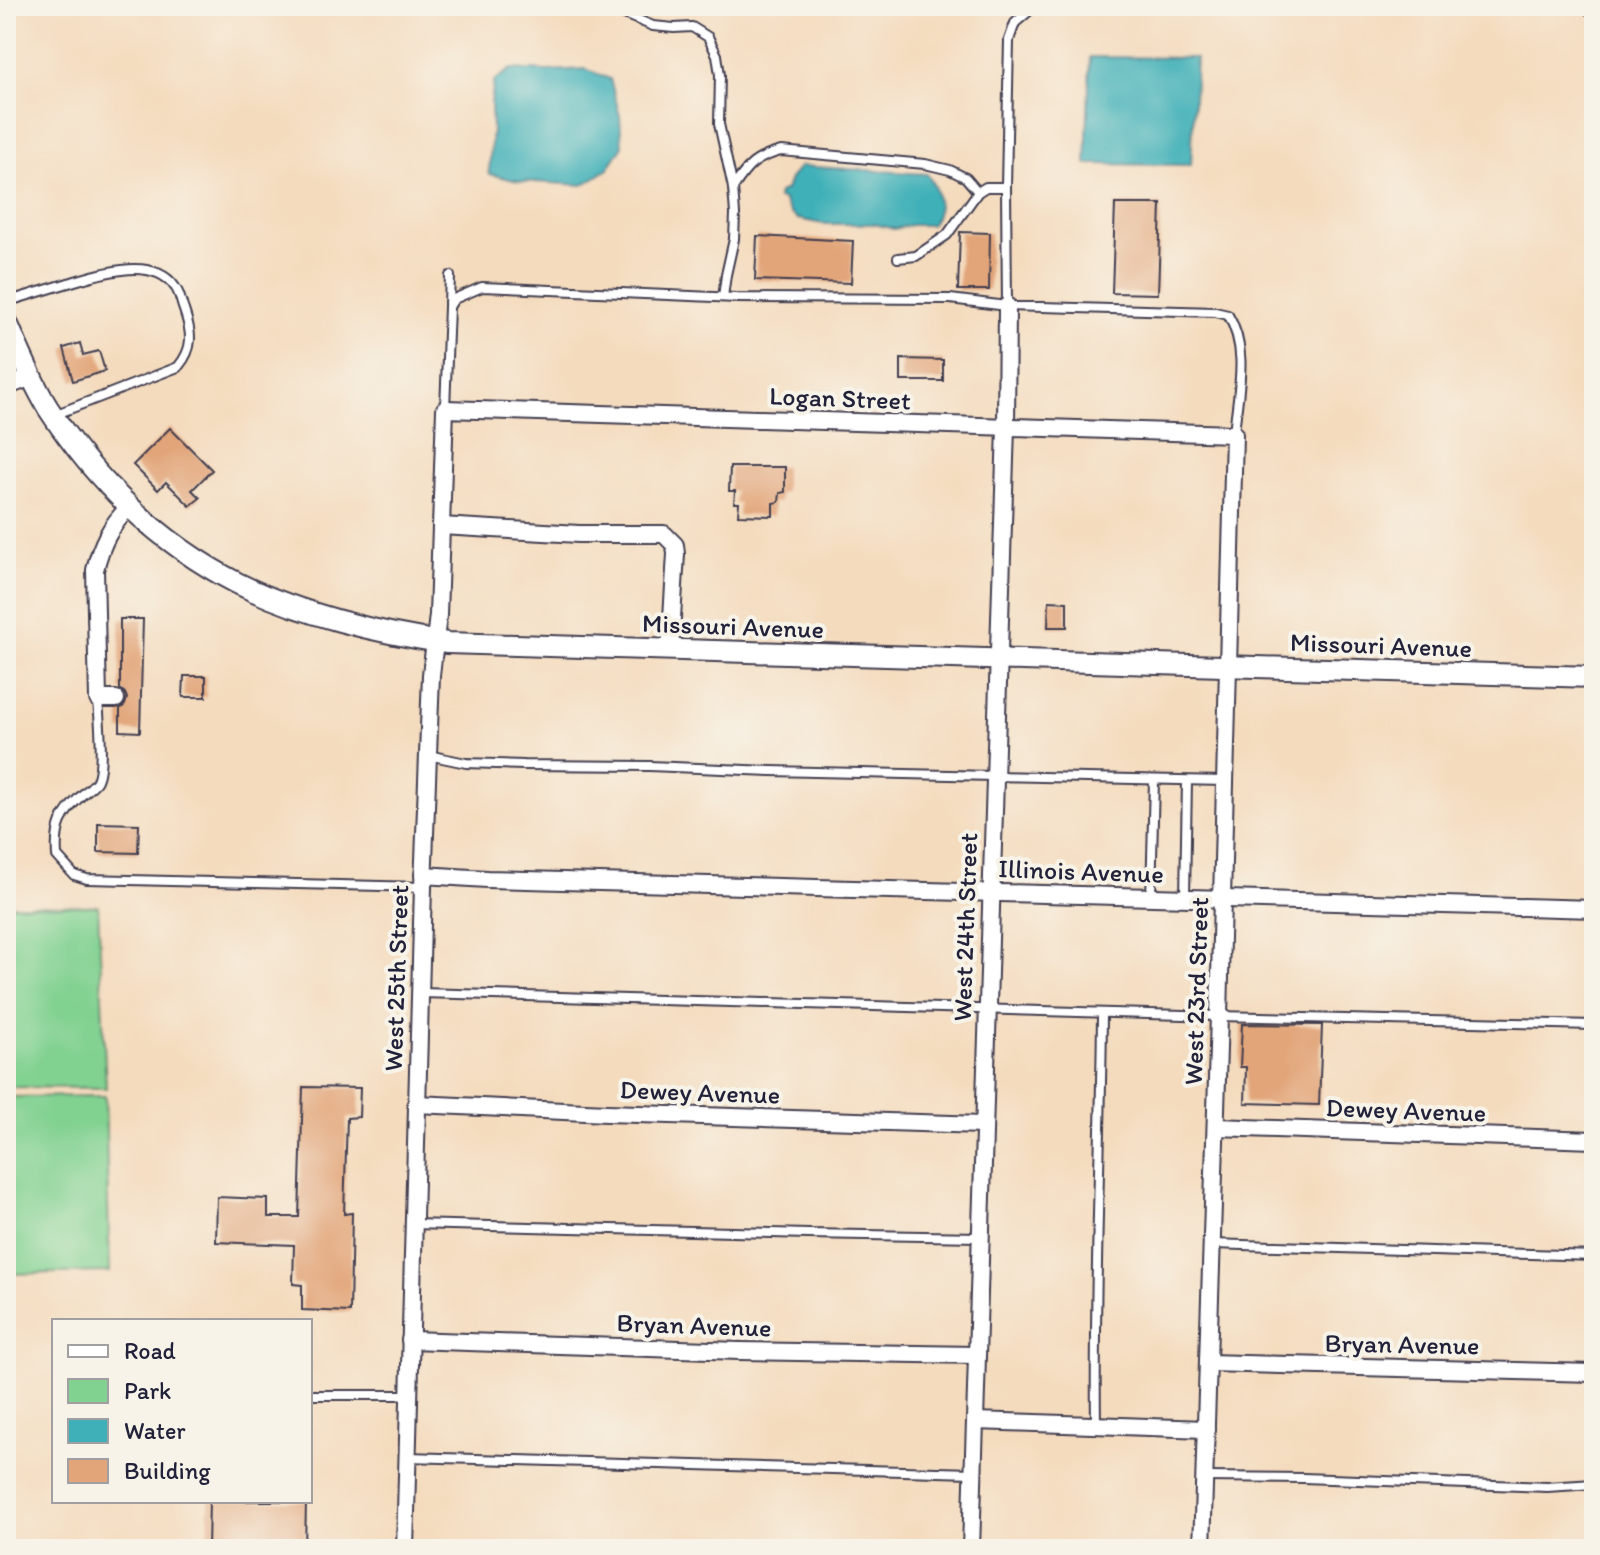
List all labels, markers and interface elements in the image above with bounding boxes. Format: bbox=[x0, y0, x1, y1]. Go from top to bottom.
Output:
street label: Logan Street bbox=[769, 380, 912, 416]
street label: Missouri Avenue bbox=[641, 607, 825, 645]
street label: Missouri Avenue bbox=[1289, 626, 1473, 664]
street label: West 24th Street bbox=[946, 832, 984, 1022]
street label: Illinois Avenue bbox=[998, 852, 1164, 890]
street label: West 25th Street bbox=[377, 884, 415, 1072]
street label: West 23rd Street bbox=[1177, 896, 1215, 1086]
street label: Dewey Avenue bbox=[619, 1073, 781, 1111]
street label: Dewey Avenue bbox=[1325, 1091, 1487, 1129]
street label: Bryan Avenue bbox=[616, 1306, 772, 1344]
legend bbox=[52, 1319, 312, 1503]
street label: Bryan Avenue bbox=[1324, 1327, 1480, 1361]
text: Road bbox=[124, 1336, 176, 1365]
text: Park bbox=[124, 1376, 171, 1405]
text: Water bbox=[124, 1416, 186, 1445]
text: Building bbox=[124, 1456, 211, 1485]

